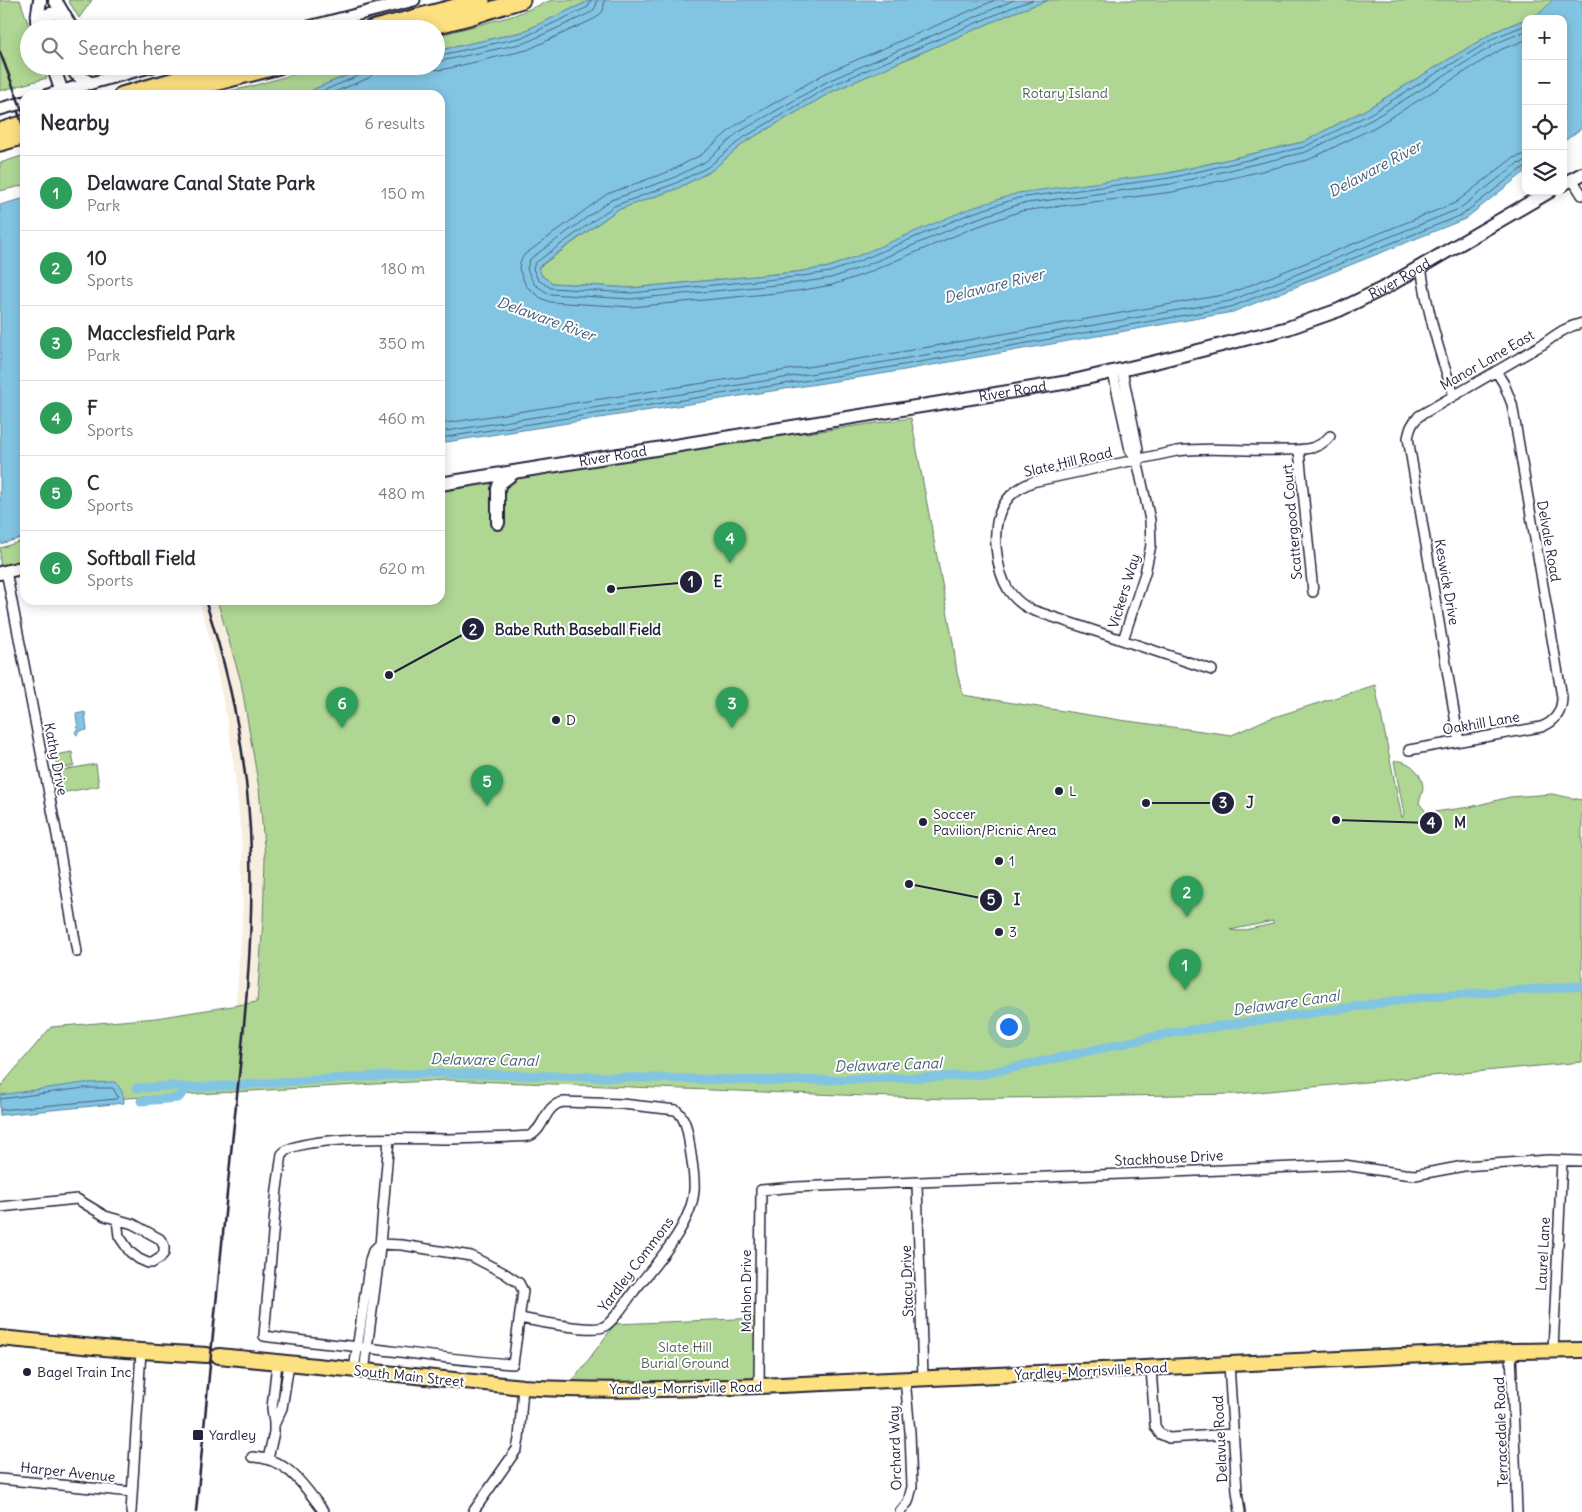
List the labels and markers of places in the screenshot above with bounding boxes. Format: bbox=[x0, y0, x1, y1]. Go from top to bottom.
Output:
pin: 4 bbox=[714, 522, 746, 563]
callout: E bbox=[678, 567, 732, 597]
callout: Babe Ruth Baseball Field bbox=[460, 614, 671, 644]
pin: 6 bbox=[326, 687, 358, 728]
pin: 3 bbox=[716, 687, 748, 728]
place label: D bbox=[566, 711, 576, 729]
marker: D bbox=[550, 714, 562, 726]
pin: 5 bbox=[471, 765, 503, 806]
place label: L bbox=[1069, 782, 1077, 800]
marker: L bbox=[1053, 785, 1065, 797]
callout: J bbox=[1211, 788, 1263, 818]
place label: Soccer Pavilion/Picnic Area bbox=[933, 805, 1057, 839]
callout: M bbox=[1419, 808, 1476, 838]
marker: Soccer Pavilion/Picnic Area bbox=[917, 816, 929, 828]
place label: 1 bbox=[1009, 852, 1015, 870]
marker: 1 bbox=[993, 855, 1005, 867]
pin: 2 bbox=[1171, 876, 1203, 917]
callout: I bbox=[979, 885, 1030, 915]
place label: 3 bbox=[1009, 923, 1017, 941]
marker: 3 bbox=[993, 926, 1005, 938]
pin: 1 bbox=[1169, 949, 1201, 990]
place label: Bagel Train Inc bbox=[37, 1363, 132, 1381]
marker: Bagel Train Inc bbox=[21, 1366, 33, 1378]
place label: Yardley bbox=[209, 1426, 256, 1444]
marker: Yardley bbox=[191, 1428, 205, 1442]

